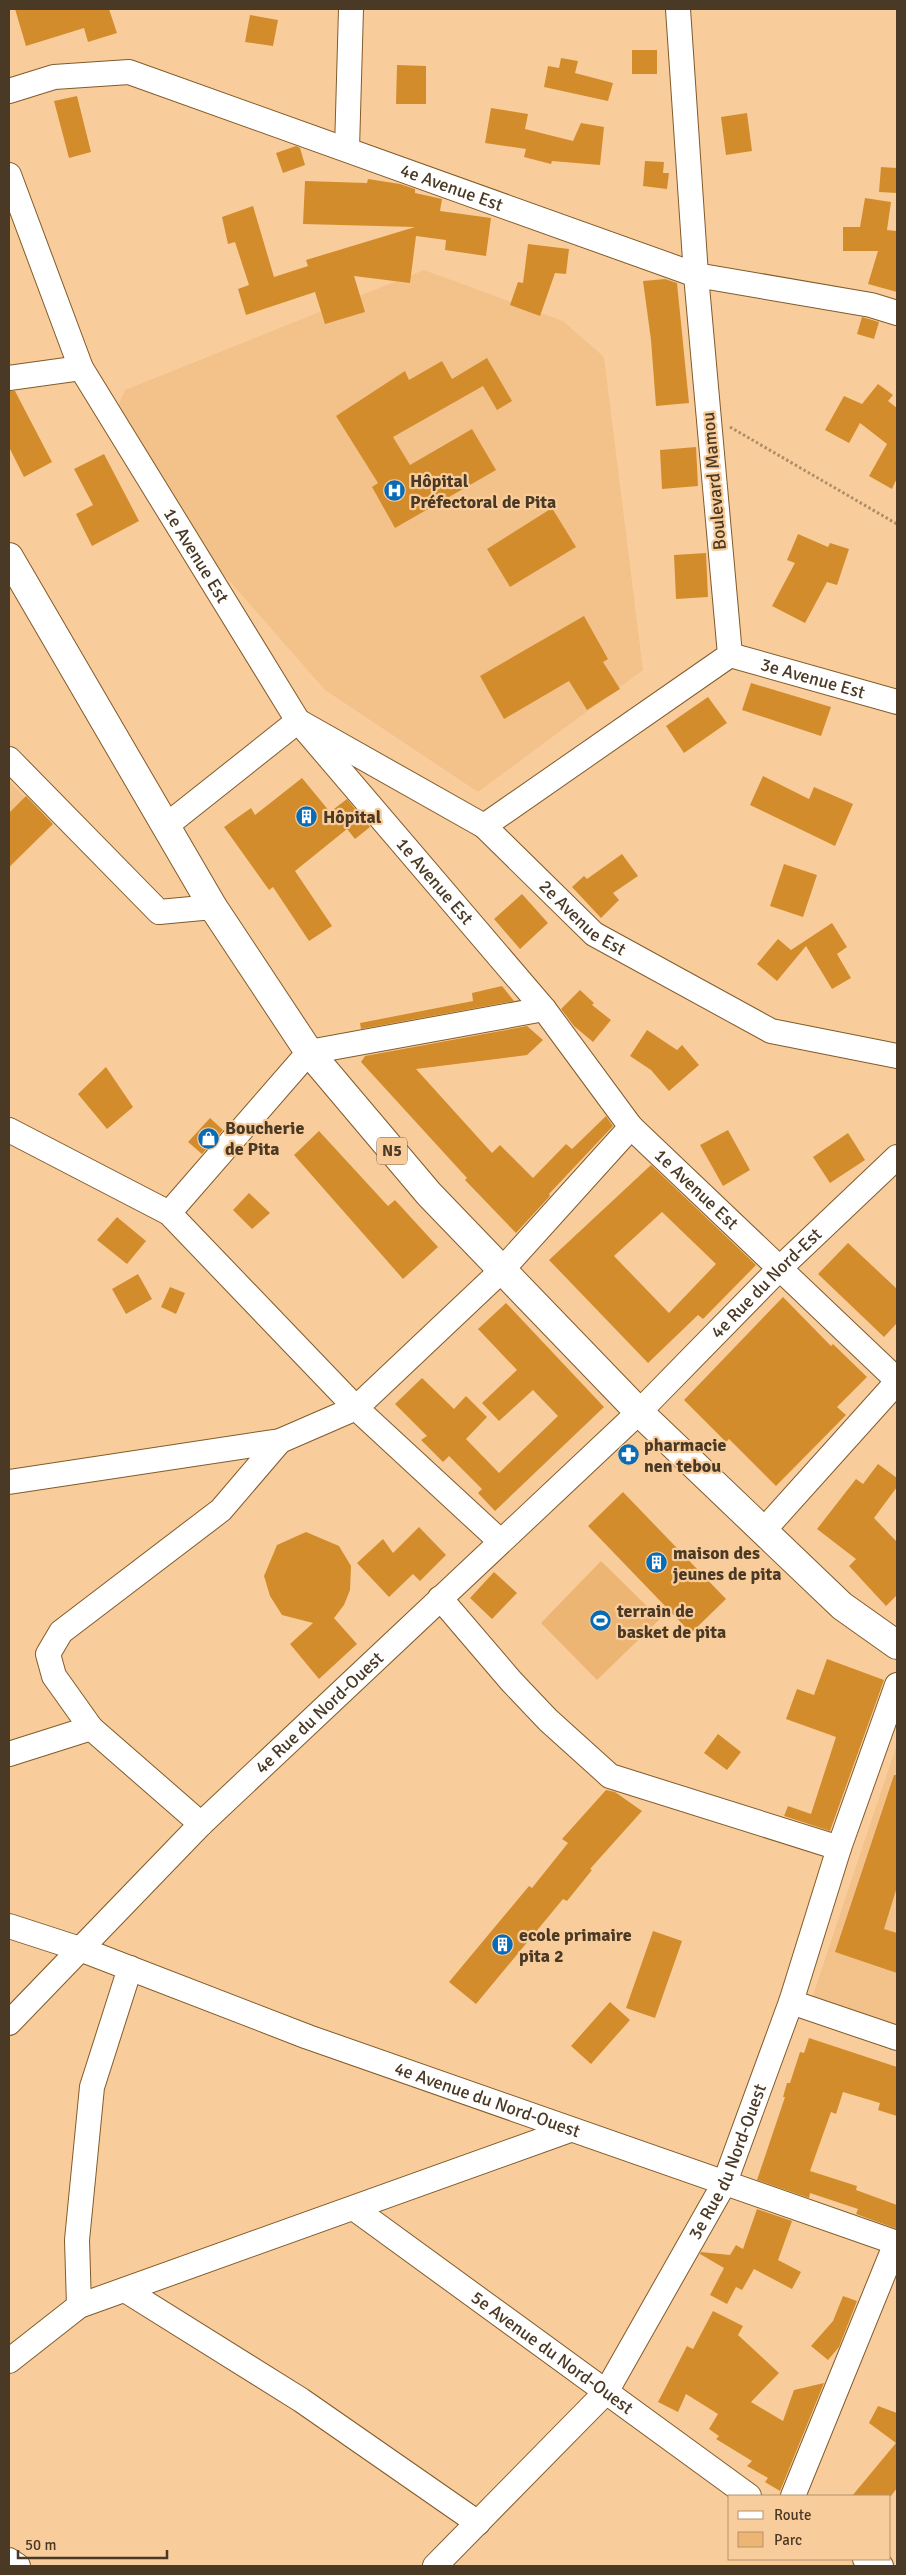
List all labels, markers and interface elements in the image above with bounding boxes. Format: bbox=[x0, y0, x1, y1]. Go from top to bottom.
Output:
street label: 4e Avenue Est bbox=[397, 159, 506, 216]
street label: Boulevard Mamou bbox=[697, 411, 731, 551]
place label: Hôpital Préfectoral de Pita bbox=[410, 470, 556, 513]
hospital icon: Hôpital Préfectoral de Pita bbox=[382, 479, 406, 503]
street label: 1e Avenue Est bbox=[159, 504, 234, 607]
street label: 3e Avenue Est bbox=[758, 653, 867, 703]
building icon: Hôpital bbox=[295, 805, 319, 829]
place label: Hôpital bbox=[323, 806, 382, 828]
street label: 1e Avenue Est bbox=[392, 833, 478, 929]
street label: 2e Avenue Est bbox=[534, 875, 630, 960]
place label: Boucherie de Pita bbox=[225, 1117, 304, 1160]
shop icon: Boucherie de Pita bbox=[197, 1126, 221, 1150]
road number: N5 bbox=[377, 1138, 407, 1164]
street label: 1e Avenue Est bbox=[650, 1144, 743, 1234]
street label: 4e Rue du Nord-Est bbox=[706, 1223, 826, 1343]
place label: pharmacie nen tebou bbox=[644, 1434, 727, 1477]
pharmacy icon: pharmacie nen tebou bbox=[616, 1443, 640, 1467]
place label: maison des jeunes de pita bbox=[673, 1542, 782, 1585]
building icon: maison des jeunes de pita bbox=[645, 1551, 669, 1575]
place label: terrain de basket de pita bbox=[616, 1600, 726, 1643]
sports icon: terrain de basket de pita bbox=[589, 1609, 613, 1633]
street label: 4e Rue du Nord-Ouest bbox=[251, 1647, 388, 1778]
place label: ecole primaire pita 2 bbox=[519, 1924, 632, 1967]
building icon: ecole primaire pita 2 bbox=[491, 1933, 515, 1957]
street label: 4e Avenue du Nord-Ouest bbox=[392, 2057, 583, 2142]
street label: 3e Rue du Nord-Ouest bbox=[684, 2081, 771, 2243]
street label: 5e Avenue du Nord-Ouest bbox=[467, 2286, 638, 2419]
legend bbox=[728, 2495, 891, 2560]
text: Route bbox=[774, 2506, 811, 2524]
scale bar bbox=[18, 2528, 166, 2560]
text: Parc bbox=[774, 2531, 802, 2549]
text: 50 m bbox=[25, 2536, 56, 2554]

